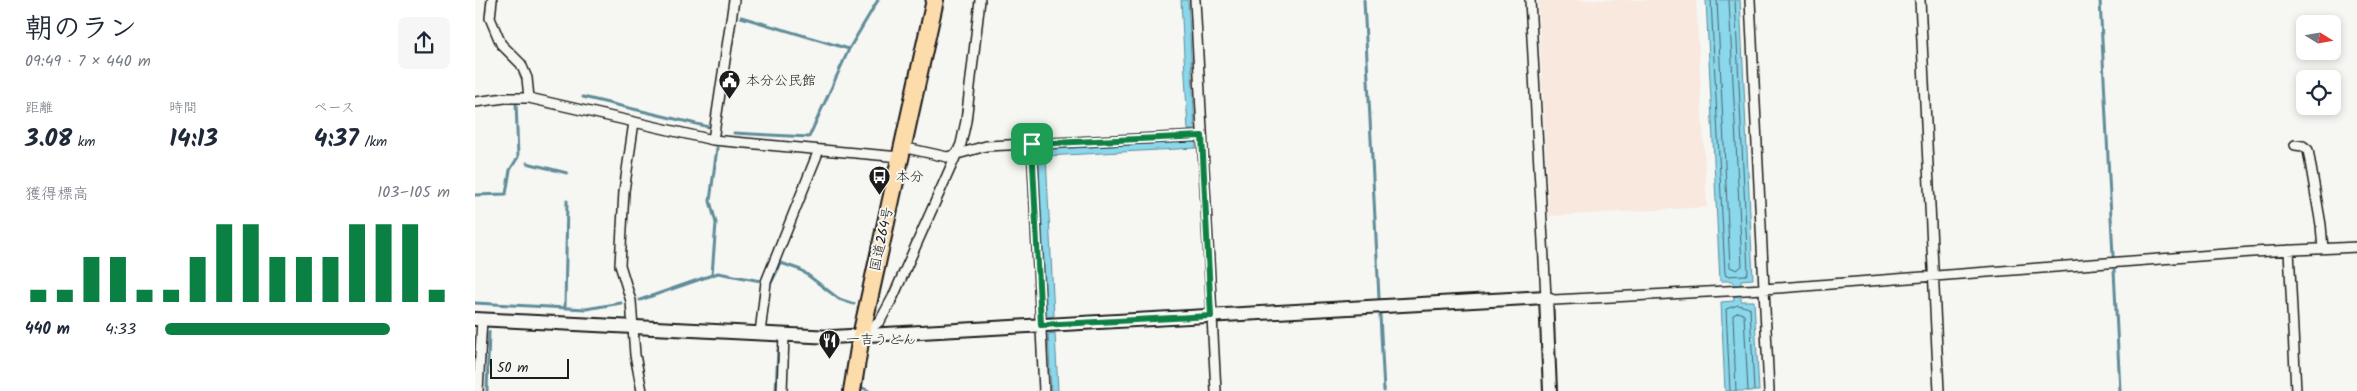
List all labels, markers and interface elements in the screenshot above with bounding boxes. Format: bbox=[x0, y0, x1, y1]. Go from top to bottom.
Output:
text: 朝のラン bbox=[25, 7, 137, 52]
north arrow bbox=[2296, 15, 2341, 60]
map controls bbox=[2296, 15, 2341, 115]
button: share bbox=[398, 17, 450, 69]
text: 09:49 · 7 × 440 m bbox=[25, 49, 151, 74]
public building icon: 本分公民館 bbox=[718, 69, 742, 100]
place label: 本分公民館 bbox=[746, 70, 816, 92]
button: locate bbox=[2296, 70, 2341, 115]
text: 距離 bbox=[25, 97, 53, 119]
text: 時間 bbox=[169, 97, 197, 119]
text: ペース bbox=[314, 97, 355, 119]
text: 3.08 bbox=[25, 119, 72, 159]
text: 14:13 bbox=[169, 119, 218, 159]
text: 4:37 bbox=[314, 119, 359, 159]
pin bbox=[1011, 123, 1053, 165]
icon: arrive bbox=[1018, 130, 1046, 158]
text: km bbox=[72, 131, 96, 153]
text: /km bbox=[359, 131, 387, 153]
bus stop icon: 本分 bbox=[868, 165, 892, 196]
place label: 本分 bbox=[896, 166, 924, 188]
text: 103–105 m bbox=[377, 180, 450, 205]
text: 獲得標高 bbox=[25, 182, 89, 207]
street label: 国道264号 bbox=[864, 205, 900, 273]
text: 440 m bbox=[25, 317, 70, 342]
text: 4:33 bbox=[105, 317, 136, 342]
restaurant icon: 一吉うどん bbox=[818, 328, 842, 359]
place label: 一吉うどん bbox=[846, 329, 916, 351]
scale bar bbox=[490, 356, 569, 379]
text: 50 m bbox=[497, 357, 528, 379]

